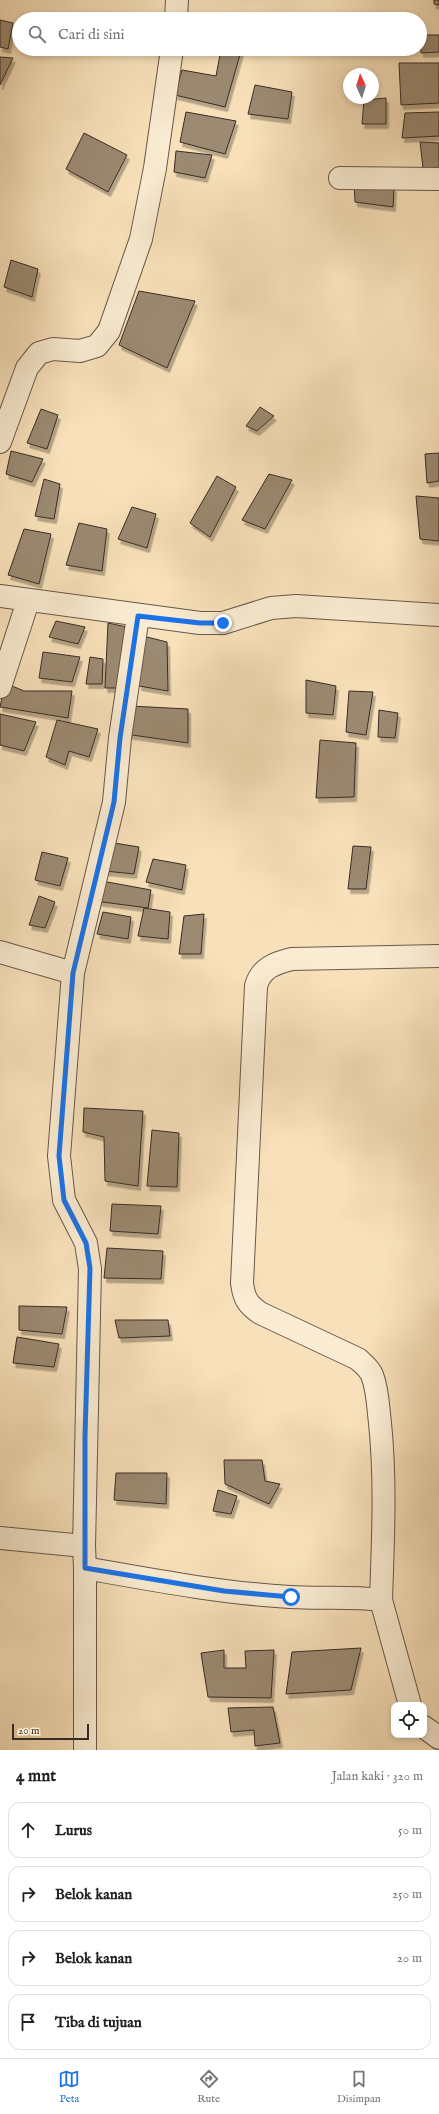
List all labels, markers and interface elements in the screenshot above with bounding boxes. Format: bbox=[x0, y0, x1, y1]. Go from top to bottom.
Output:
search box bbox=[12, 12, 427, 56]
icon: search bbox=[26, 23, 48, 45]
text: Cari di sini bbox=[58, 25, 125, 44]
north arrow bbox=[343, 68, 379, 104]
route end bbox=[214, 614, 232, 632]
route start bbox=[282, 1588, 300, 1606]
map controls bbox=[391, 1702, 427, 1738]
button: locate bbox=[391, 1702, 427, 1738]
scale bar bbox=[12, 1722, 89, 1741]
text: 20 m bbox=[18, 1724, 39, 1738]
text: 4 mnt bbox=[16, 1766, 56, 1787]
text: Jalan kaki · 320 m bbox=[332, 1768, 423, 1785]
icon: ahead bbox=[17, 1819, 39, 1841]
text: Lurus bbox=[55, 1821, 92, 1840]
text: 50 m bbox=[398, 1822, 422, 1839]
icon: right bbox=[17, 1883, 39, 1905]
text: Belok kanan bbox=[55, 1885, 132, 1904]
text: 250 m bbox=[392, 1886, 422, 1903]
icon: right bbox=[17, 1947, 39, 1969]
text: Belok kanan bbox=[55, 1949, 132, 1968]
text: 20 m bbox=[397, 1950, 422, 1967]
icon: arrive bbox=[17, 2011, 39, 2033]
text: Tiba di tujuan bbox=[55, 2013, 142, 2032]
tab: Peta bbox=[58, 2068, 80, 2106]
tab: Rute bbox=[197, 2068, 220, 2106]
tab: Disimpan bbox=[337, 2068, 381, 2106]

